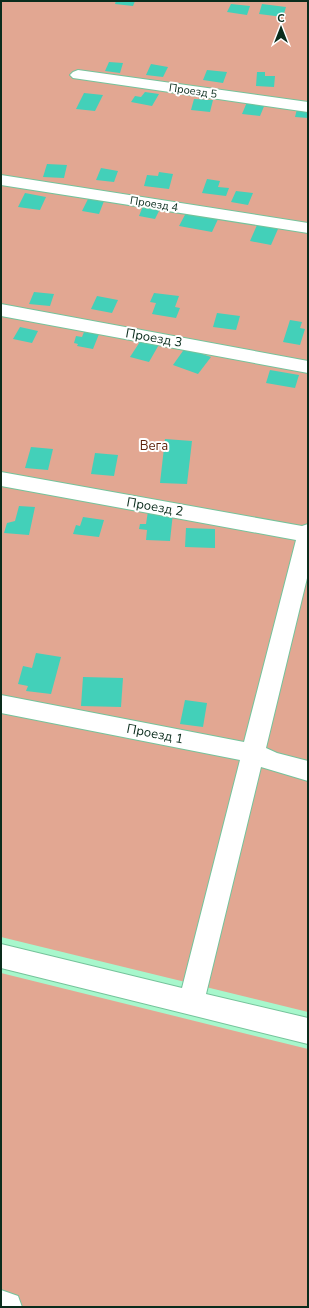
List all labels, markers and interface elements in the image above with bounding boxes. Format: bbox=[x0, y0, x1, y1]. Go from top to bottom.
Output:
north arrow bbox=[261, 8, 301, 48]
text: С bbox=[277, 11, 285, 26]
street label: Проезд 5 bbox=[168, 80, 218, 102]
street label: Проезд 4 bbox=[129, 193, 180, 215]
street label: Проезд 3 bbox=[124, 324, 184, 352]
park label: Вега bbox=[140, 437, 168, 455]
street label: Проезд 2 bbox=[125, 493, 185, 521]
street label: Проезд 1 bbox=[125, 720, 185, 748]

